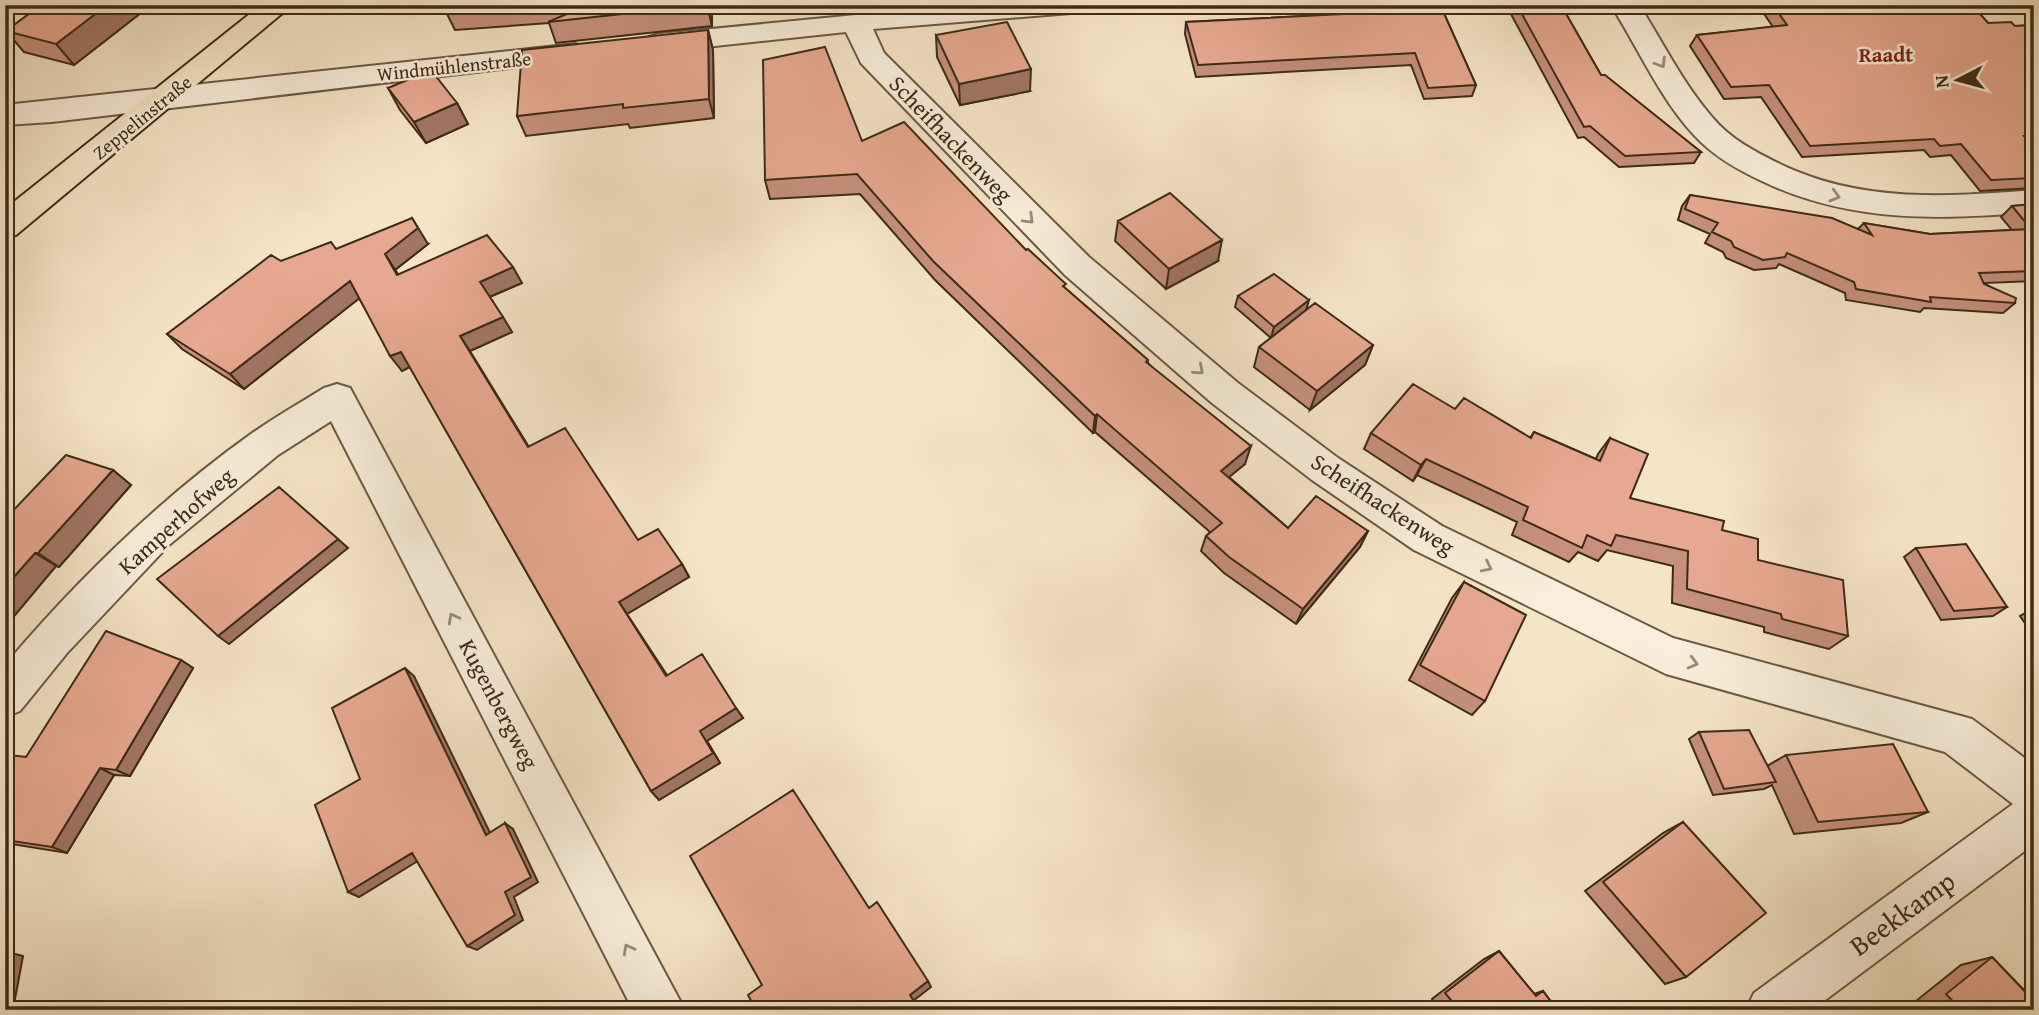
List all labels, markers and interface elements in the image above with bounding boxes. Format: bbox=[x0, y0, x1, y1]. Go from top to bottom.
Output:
district label: Raadt bbox=[1859, 39, 1913, 70]
street label: Windmühlenstraße bbox=[376, 44, 532, 88]
north arrow bbox=[1924, 46, 1994, 116]
one-way arrow bbox=[1653, 56, 1666, 69]
street label: Zeppelinstraße bbox=[86, 68, 198, 166]
street label: Scheifhackenweg bbox=[882, 68, 1021, 210]
text: N bbox=[1926, 74, 1956, 90]
one-way arrow bbox=[1829, 188, 1841, 203]
one-way arrow bbox=[1021, 210, 1034, 223]
one-way arrow bbox=[1190, 362, 1203, 374]
street label: Scheifhackenweg bbox=[1305, 445, 1462, 563]
street label: Kamperhofweg bbox=[110, 459, 241, 582]
one-way arrow bbox=[1480, 558, 1492, 572]
one-way arrow bbox=[448, 613, 462, 625]
street label: Kugenbergweg bbox=[451, 633, 548, 775]
one-way arrow bbox=[1687, 654, 1699, 669]
street label: Beekkamp bbox=[1840, 860, 1963, 965]
one-way arrow bbox=[623, 944, 636, 957]

